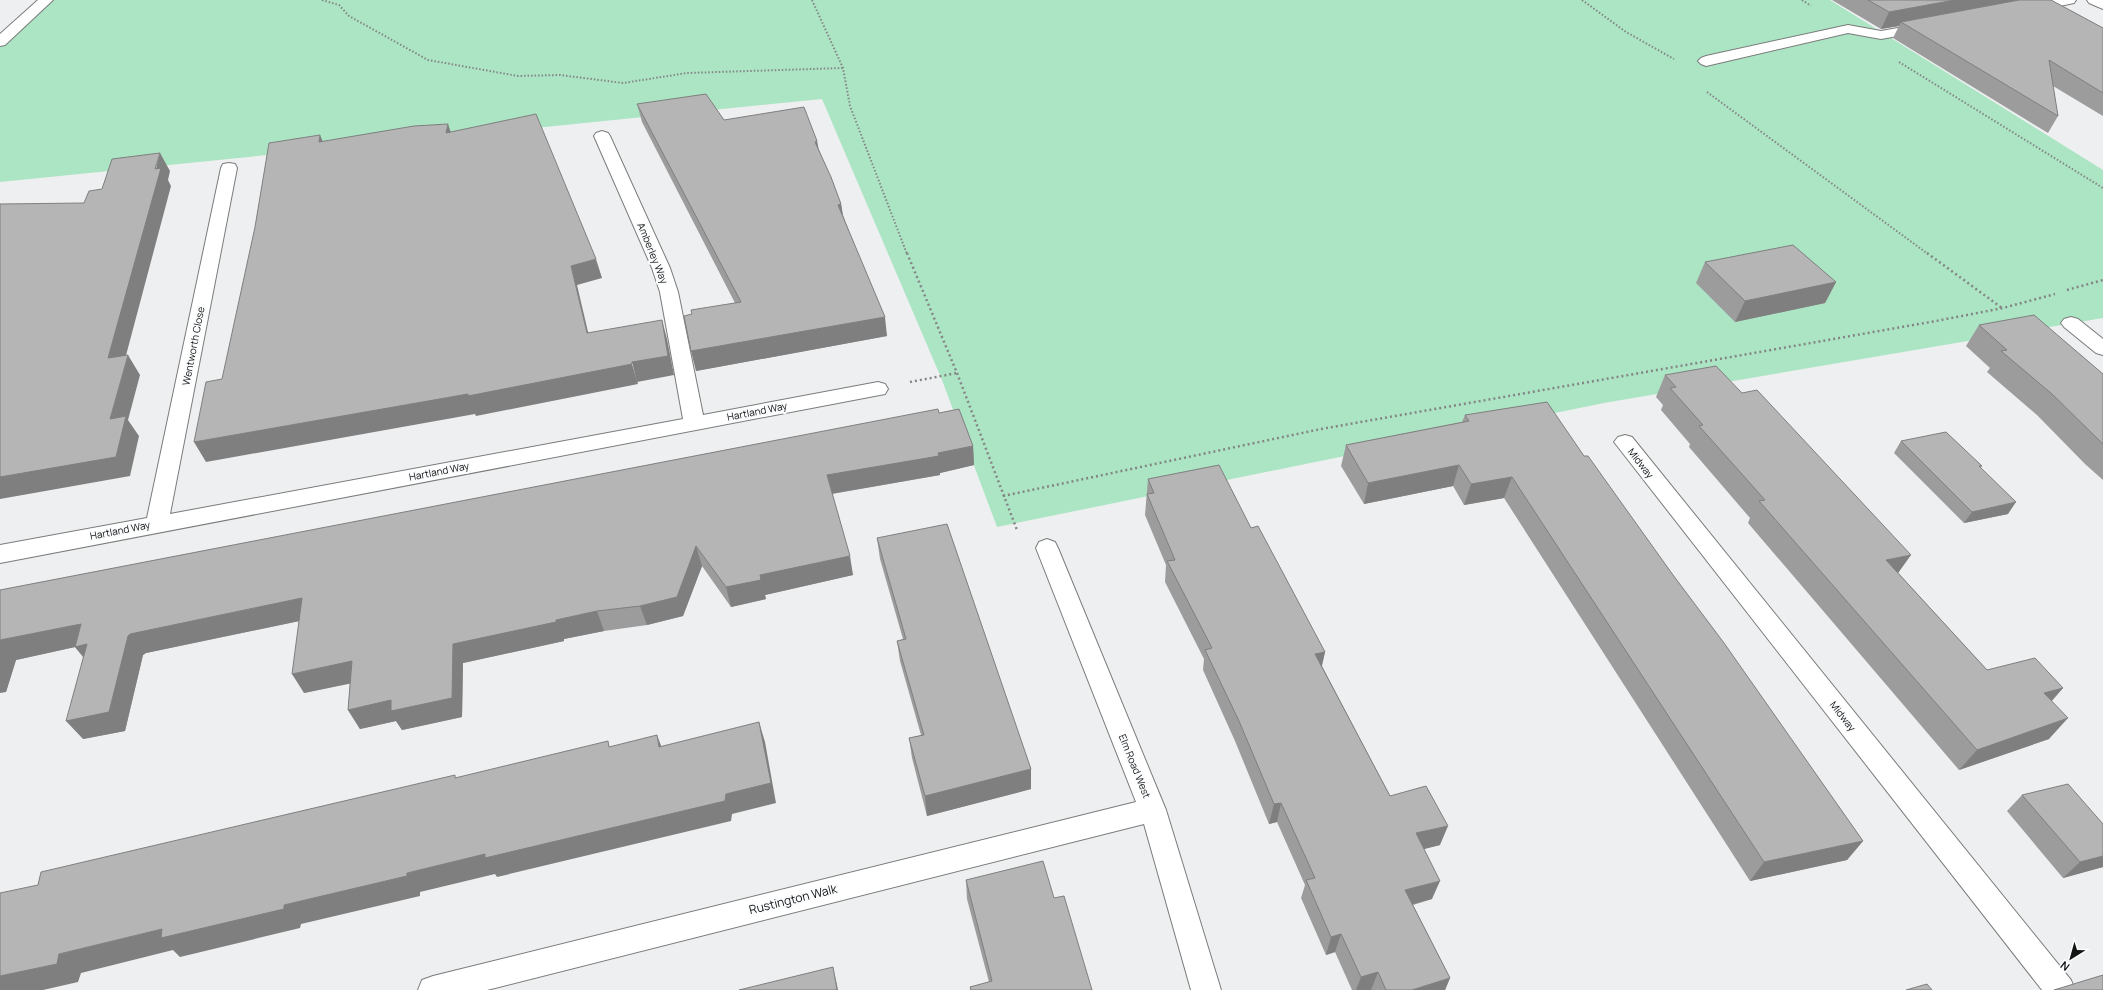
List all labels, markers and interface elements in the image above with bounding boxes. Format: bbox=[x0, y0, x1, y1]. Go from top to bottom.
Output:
street label: Amberley Way bbox=[634, 220, 672, 286]
street label: Wentworth Close bbox=[179, 305, 208, 387]
street label: Hartland Way bbox=[726, 398, 789, 424]
street label: Midway bbox=[1625, 445, 1658, 481]
street label: Hartland Way bbox=[408, 458, 471, 484]
street label: Hartland Way bbox=[89, 517, 152, 543]
street label: Midway bbox=[1827, 698, 1860, 734]
street label: Elm Road West bbox=[1116, 732, 1154, 800]
street label: Rustington Walk bbox=[747, 880, 840, 918]
north arrow bbox=[2051, 938, 2091, 978]
text: N bbox=[2057, 958, 2072, 975]

